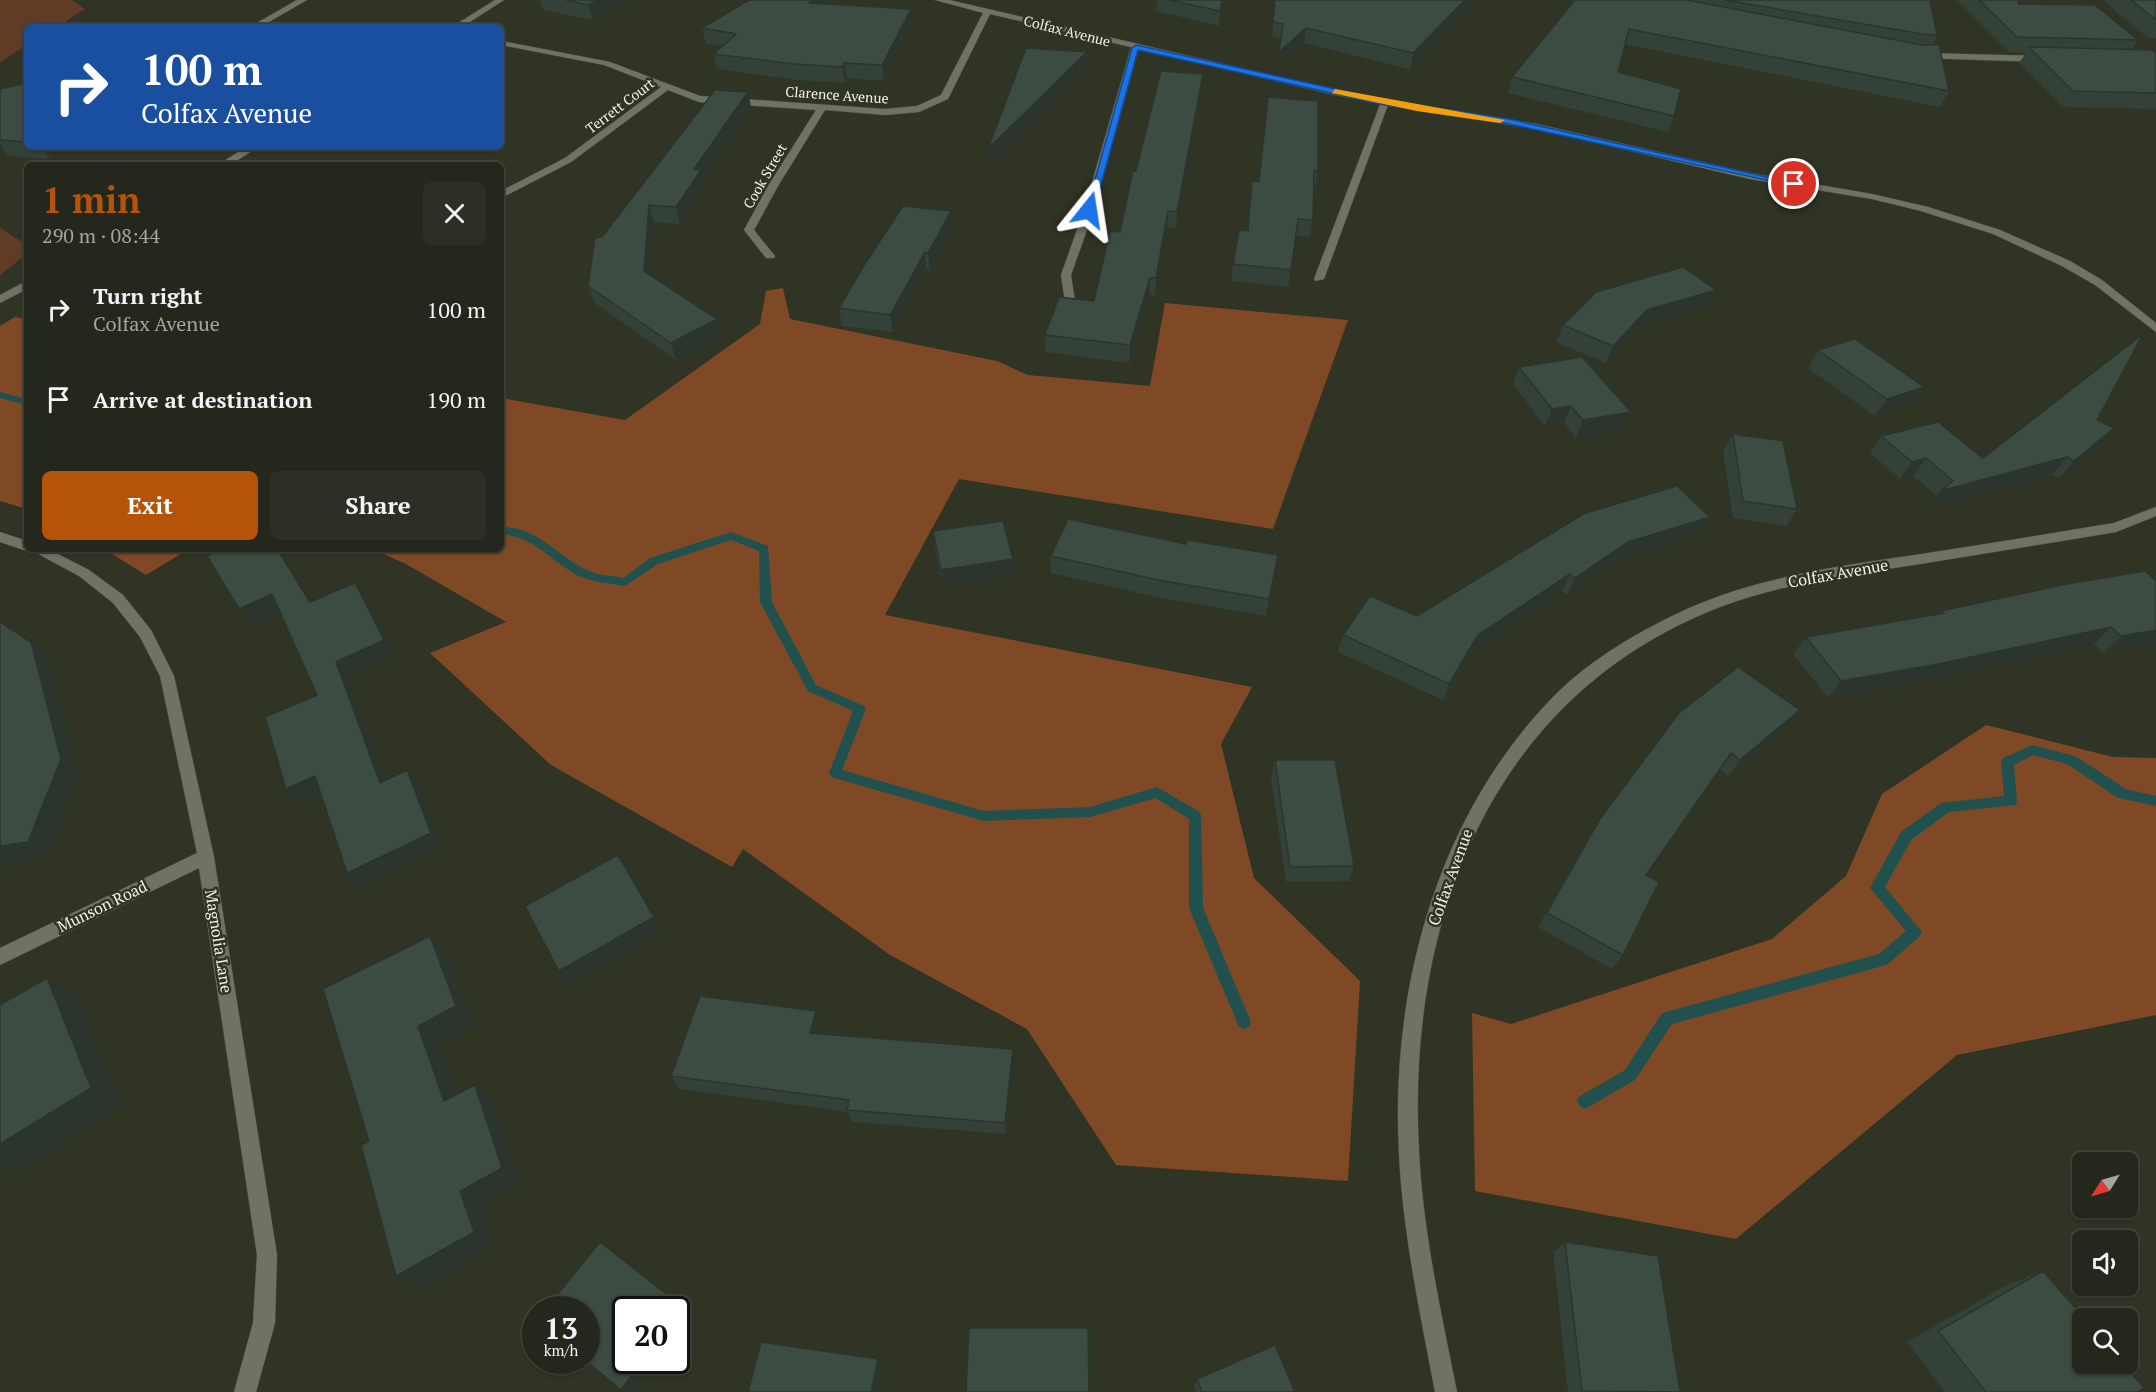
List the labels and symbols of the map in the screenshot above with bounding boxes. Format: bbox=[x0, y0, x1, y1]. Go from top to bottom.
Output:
street label: Colfax Avenue bbox=[1022, 11, 1112, 50]
street label: Terrett Court bbox=[581, 73, 659, 138]
street label: Clarence Avenue bbox=[785, 81, 889, 108]
street label: Cook Street bbox=[738, 139, 791, 212]
pin bbox=[1768, 158, 1819, 209]
position arrow bbox=[1057, 178, 1121, 242]
street label: Colfax Avenue bbox=[1786, 553, 1890, 593]
street label: Colfax Avenue bbox=[1422, 826, 1478, 928]
street label: Munson Road bbox=[53, 875, 151, 937]
street label: Magnolia Lane bbox=[200, 888, 238, 994]
north arrow bbox=[2072, 1152, 2138, 1218]
speed limit sign: 20 bbox=[612, 1296, 690, 1374]

